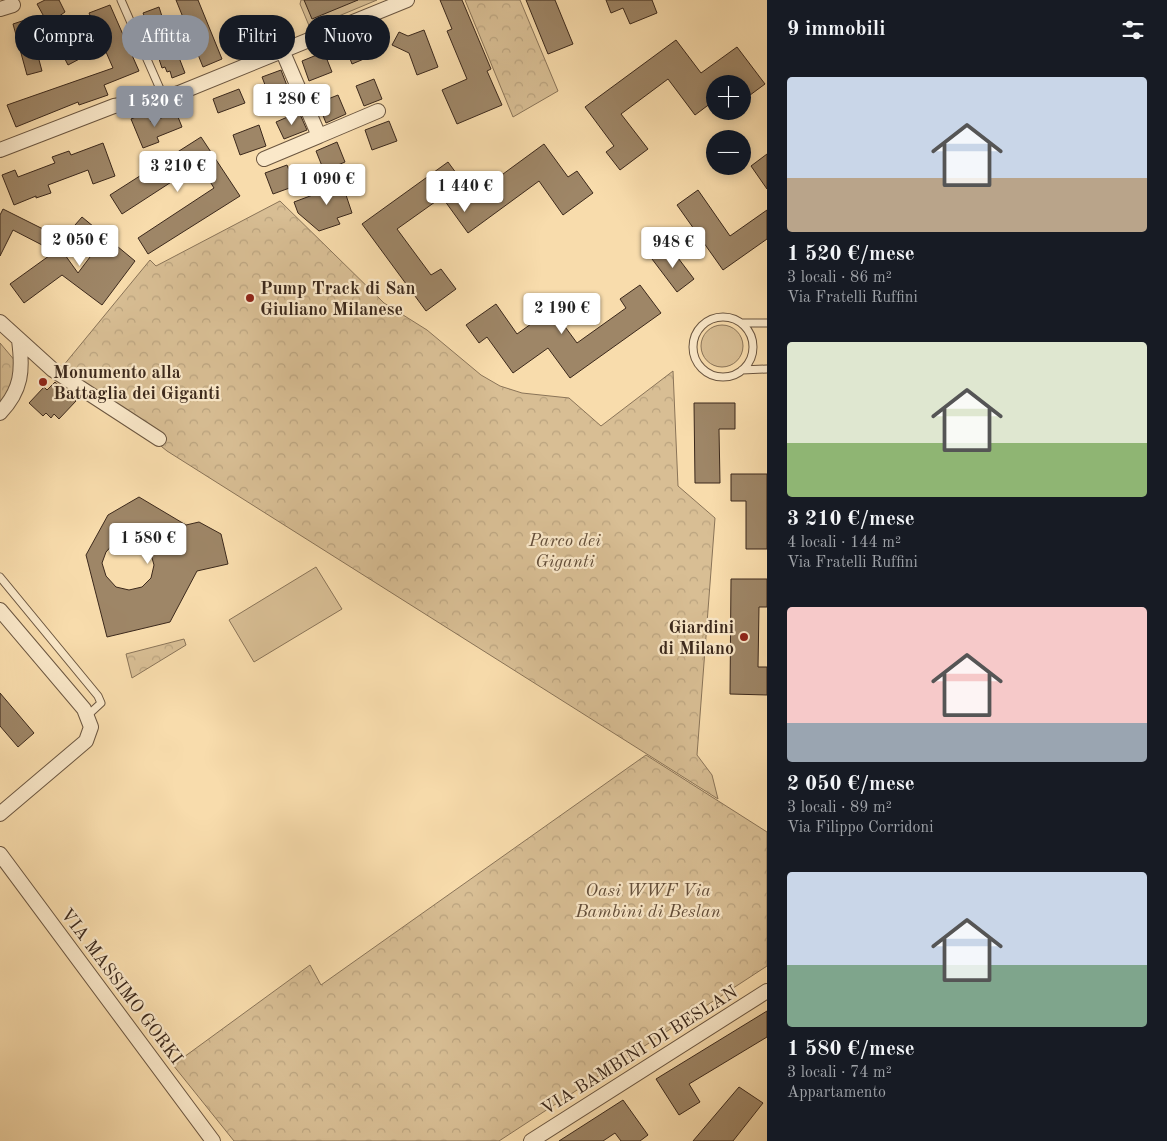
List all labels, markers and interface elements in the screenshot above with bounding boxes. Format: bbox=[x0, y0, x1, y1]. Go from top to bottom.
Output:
chip: Compra bbox=[15, 15, 112, 60]
chip: Affitta bbox=[122, 15, 209, 60]
chip: Filtri bbox=[219, 15, 295, 60]
chip: Nuovo bbox=[305, 15, 390, 60]
icon: filters bbox=[1119, 16, 1147, 44]
text: 9 immobili bbox=[787, 19, 885, 40]
map controls bbox=[706, 75, 751, 175]
button: + bbox=[706, 75, 751, 120]
pin: 1 280 € bbox=[246, 84, 338, 126]
pin: 1 520 € bbox=[109, 86, 201, 128]
text: 1 280 € bbox=[264, 92, 320, 108]
text: 1 520 € bbox=[127, 94, 183, 110]
icon: home bbox=[922, 110, 1012, 200]
button: − bbox=[706, 130, 751, 175]
pin: 3 210 € bbox=[132, 150, 224, 193]
text: 3 210 € bbox=[150, 159, 206, 175]
pin: 1 090 € bbox=[281, 164, 373, 206]
pin: 1 440 € bbox=[419, 170, 511, 213]
text: 1 090 € bbox=[299, 172, 355, 188]
text: 1 440 € bbox=[437, 179, 493, 195]
pin: 2 050 € bbox=[34, 224, 126, 267]
pin: 948 € bbox=[638, 226, 708, 269]
text: 2 050 € bbox=[52, 233, 108, 249]
text: 948 € bbox=[652, 235, 694, 251]
text: 1 520 €/mese bbox=[787, 244, 915, 265]
text: 3 locali · 86 m² bbox=[787, 270, 892, 286]
place label: Pump Track di San Giuliano Milanese bbox=[260, 280, 416, 319]
text: Via Fratelli Ruffini bbox=[787, 290, 918, 306]
marker: Pump Track di San Giuliano Milanese bbox=[244, 292, 256, 304]
pin: 2 190 € bbox=[516, 292, 608, 335]
text: 2 190 € bbox=[534, 301, 590, 317]
place label: Monumento alla Battaglia dei Giganti bbox=[53, 364, 220, 403]
icon: home bbox=[922, 375, 1012, 465]
marker: Monumento alla Battaglia dei Giganti bbox=[37, 376, 49, 388]
text: 3 210 €/mese bbox=[787, 509, 915, 530]
pin: 1 580 € bbox=[102, 522, 194, 565]
text: 1 580 € bbox=[120, 531, 176, 547]
park label: Parco dei Giganti bbox=[528, 532, 601, 571]
text: 4 locali · 144 m² bbox=[787, 535, 901, 551]
text: Via Fratelli Ruffini bbox=[787, 555, 918, 571]
place label: Giardini di Milano bbox=[659, 619, 734, 658]
marker: Giardini di Milano bbox=[738, 631, 750, 643]
icon: home bbox=[922, 640, 1012, 730]
text: 2 050 €/mese bbox=[787, 774, 915, 795]
text: 3 locali · 89 m² bbox=[787, 800, 892, 816]
text: Via Filippo Corridoni bbox=[787, 820, 933, 836]
park label: Oasi WWF Via Bambini di Beslan bbox=[574, 882, 721, 921]
street label: VIA MASSIMO GORKI bbox=[57, 905, 186, 1068]
icon: home bbox=[922, 905, 1012, 995]
street label: VIA BAMBINI DI BESLAN bbox=[538, 983, 741, 1119]
text: 1 580 €/mese bbox=[787, 1039, 915, 1060]
text: 3 locali · 74 m² bbox=[787, 1065, 892, 1081]
text: Appartamento bbox=[787, 1085, 886, 1101]

